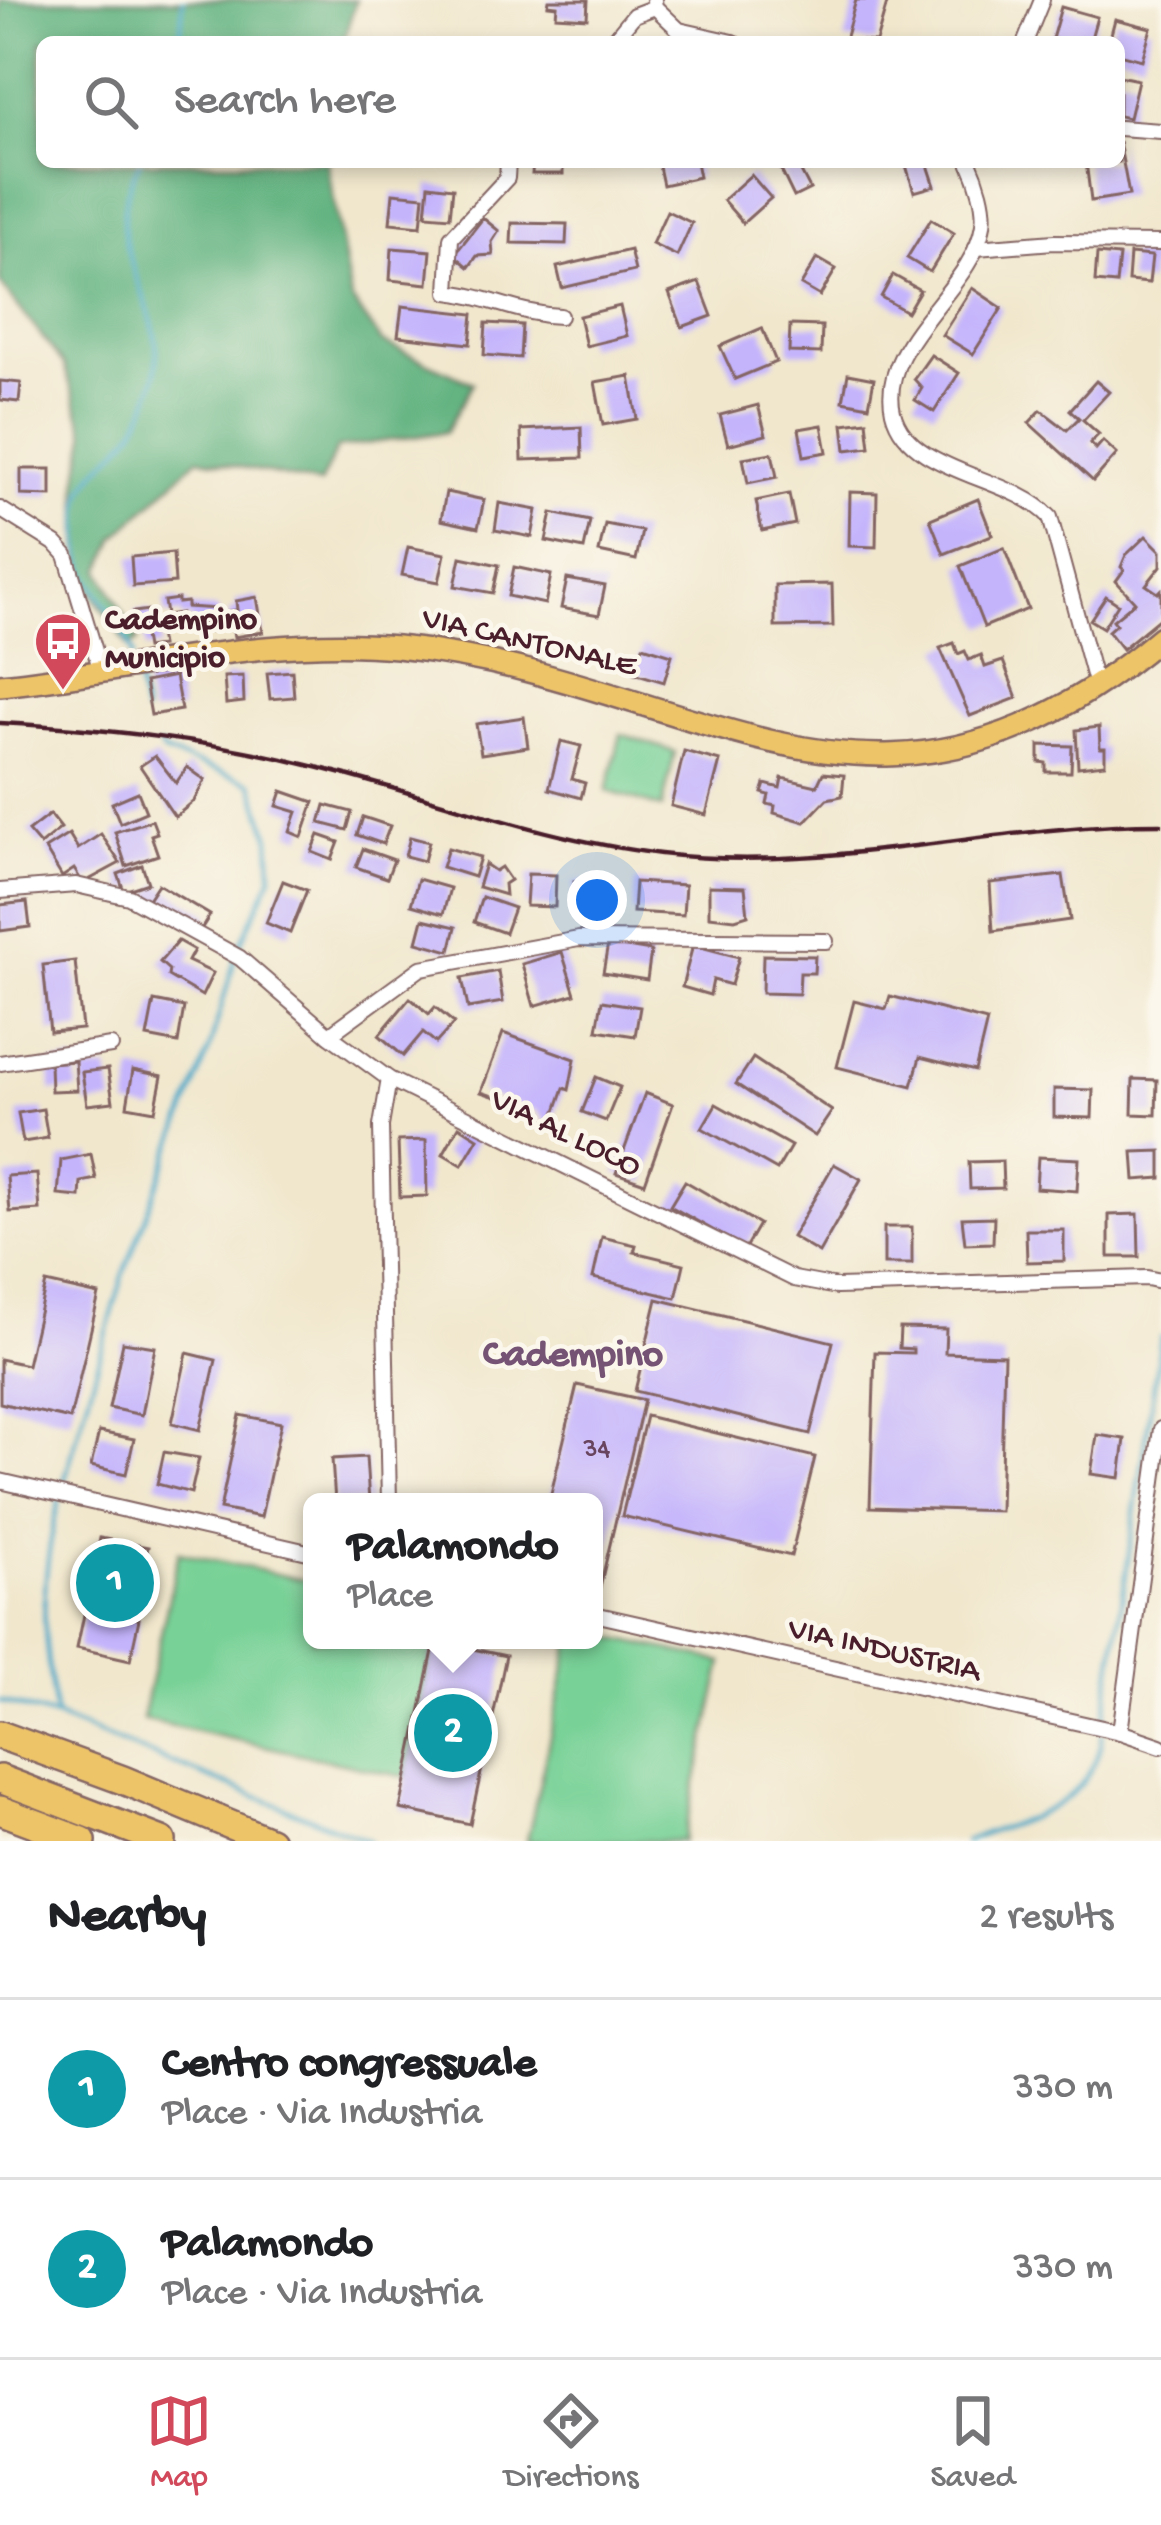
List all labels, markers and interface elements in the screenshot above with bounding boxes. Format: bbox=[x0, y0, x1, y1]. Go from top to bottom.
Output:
search box bbox=[36, 36, 1125, 168]
icon: search bbox=[78, 69, 144, 135]
text: Search here bbox=[174, 76, 396, 129]
street label: VIA CANTONALE bbox=[417, 601, 641, 687]
place label: Cadempino Municipio bbox=[105, 603, 257, 679]
bus stop icon: Cadempino Municipio bbox=[32, 610, 94, 692]
your location bbox=[567, 870, 627, 930]
street label: VIA AL LOCO bbox=[483, 1082, 647, 1188]
district label: Cadempino bbox=[483, 1334, 663, 1380]
house number: 34 bbox=[583, 1435, 611, 1467]
popup bbox=[303, 1493, 603, 1649]
text: Palamondo bbox=[347, 1522, 559, 1575]
pin: 1 bbox=[76, 1538, 154, 1628]
text: Place bbox=[347, 1575, 433, 1621]
street label: VIA INDUSTRIA bbox=[783, 1611, 985, 1693]
pin: 2 bbox=[414, 1688, 492, 1778]
text: Nearby bbox=[48, 1889, 206, 1949]
text: 2 results bbox=[979, 1896, 1113, 1942]
text: Centro congressuale bbox=[162, 2039, 536, 2092]
text: 1 bbox=[79, 2066, 95, 2112]
text: 330 m bbox=[1013, 2066, 1113, 2112]
text: Place · Via Industria bbox=[162, 2092, 482, 2138]
text: Palamondo bbox=[162, 2219, 373, 2272]
text: 2 bbox=[77, 2246, 97, 2292]
text: 330 m bbox=[1013, 2246, 1113, 2292]
text: Place · Via Industria bbox=[162, 2272, 482, 2318]
tab: Map bbox=[146, 2388, 212, 2498]
tab: Directions bbox=[504, 2388, 638, 2498]
tab: Saved bbox=[930, 2388, 1015, 2498]

